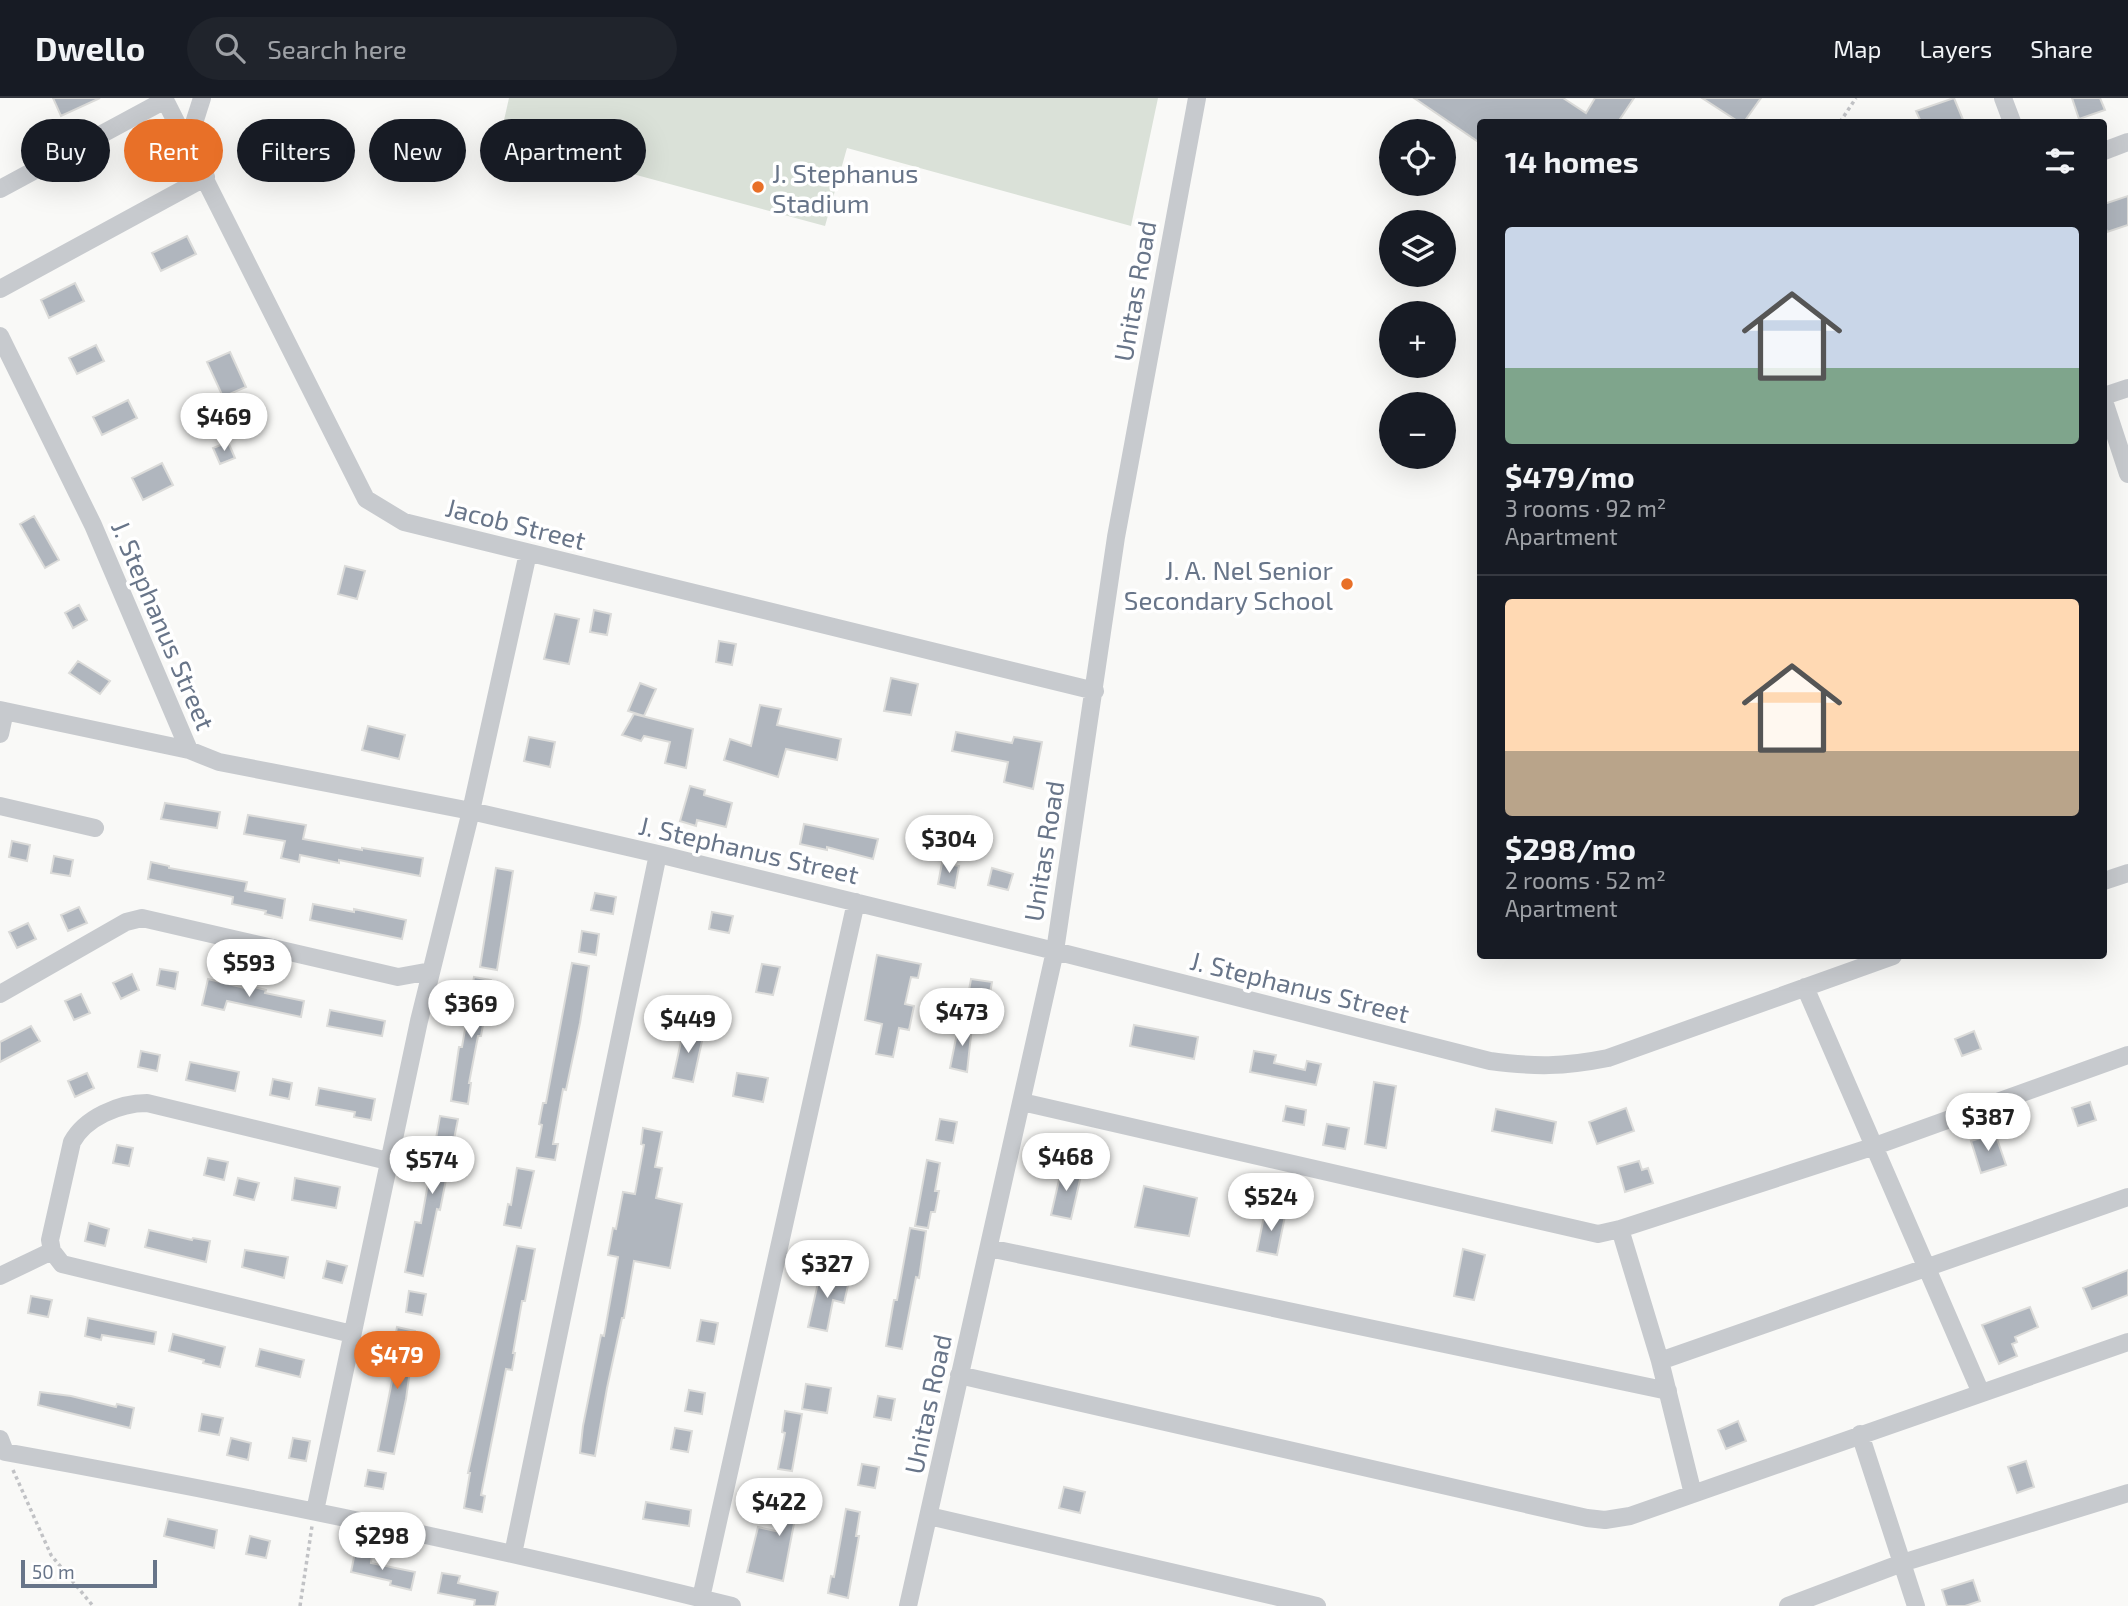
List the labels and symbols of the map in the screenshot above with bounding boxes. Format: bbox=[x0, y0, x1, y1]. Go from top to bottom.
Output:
place label: J. Stephanus Stadium bbox=[772, 157, 918, 218]
marker: J. Stephanus Stadium bbox=[750, 179, 766, 195]
street label: Unitas Road bbox=[1106, 218, 1162, 364]
pin: $469 bbox=[183, 394, 265, 453]
street label: Jacob Street bbox=[443, 491, 589, 555]
street label: J. Stephanus Street bbox=[106, 516, 222, 734]
place label: J. A. Nel Senior Secondary School bbox=[1124, 554, 1333, 615]
marker: J. A. Nel Senior Secondary School bbox=[1339, 576, 1355, 592]
street label: Unitas Road bbox=[1017, 778, 1069, 924]
street label: J. Stephanus Street bbox=[636, 809, 862, 889]
pin: $304 bbox=[908, 816, 990, 875]
pin: $593 bbox=[208, 940, 290, 999]
street label: J. Stephanus Street bbox=[1187, 944, 1413, 1028]
pin: $369 bbox=[430, 981, 512, 1040]
pin: $473 bbox=[921, 988, 1003, 1048]
pin: $449 bbox=[647, 996, 729, 1055]
pin: $387 bbox=[1947, 1094, 2029, 1153]
pin: $468 bbox=[1025, 1134, 1107, 1193]
pin: $574 bbox=[391, 1136, 473, 1196]
pin: $524 bbox=[1230, 1174, 1312, 1233]
pin: $327 bbox=[786, 1240, 868, 1300]
street label: Unitas Road bbox=[897, 1331, 957, 1477]
pin: $479 bbox=[356, 1332, 438, 1391]
pin: $422 bbox=[738, 1478, 820, 1538]
pin: $298 bbox=[341, 1512, 423, 1572]
scale bar bbox=[21, 1557, 158, 1589]

